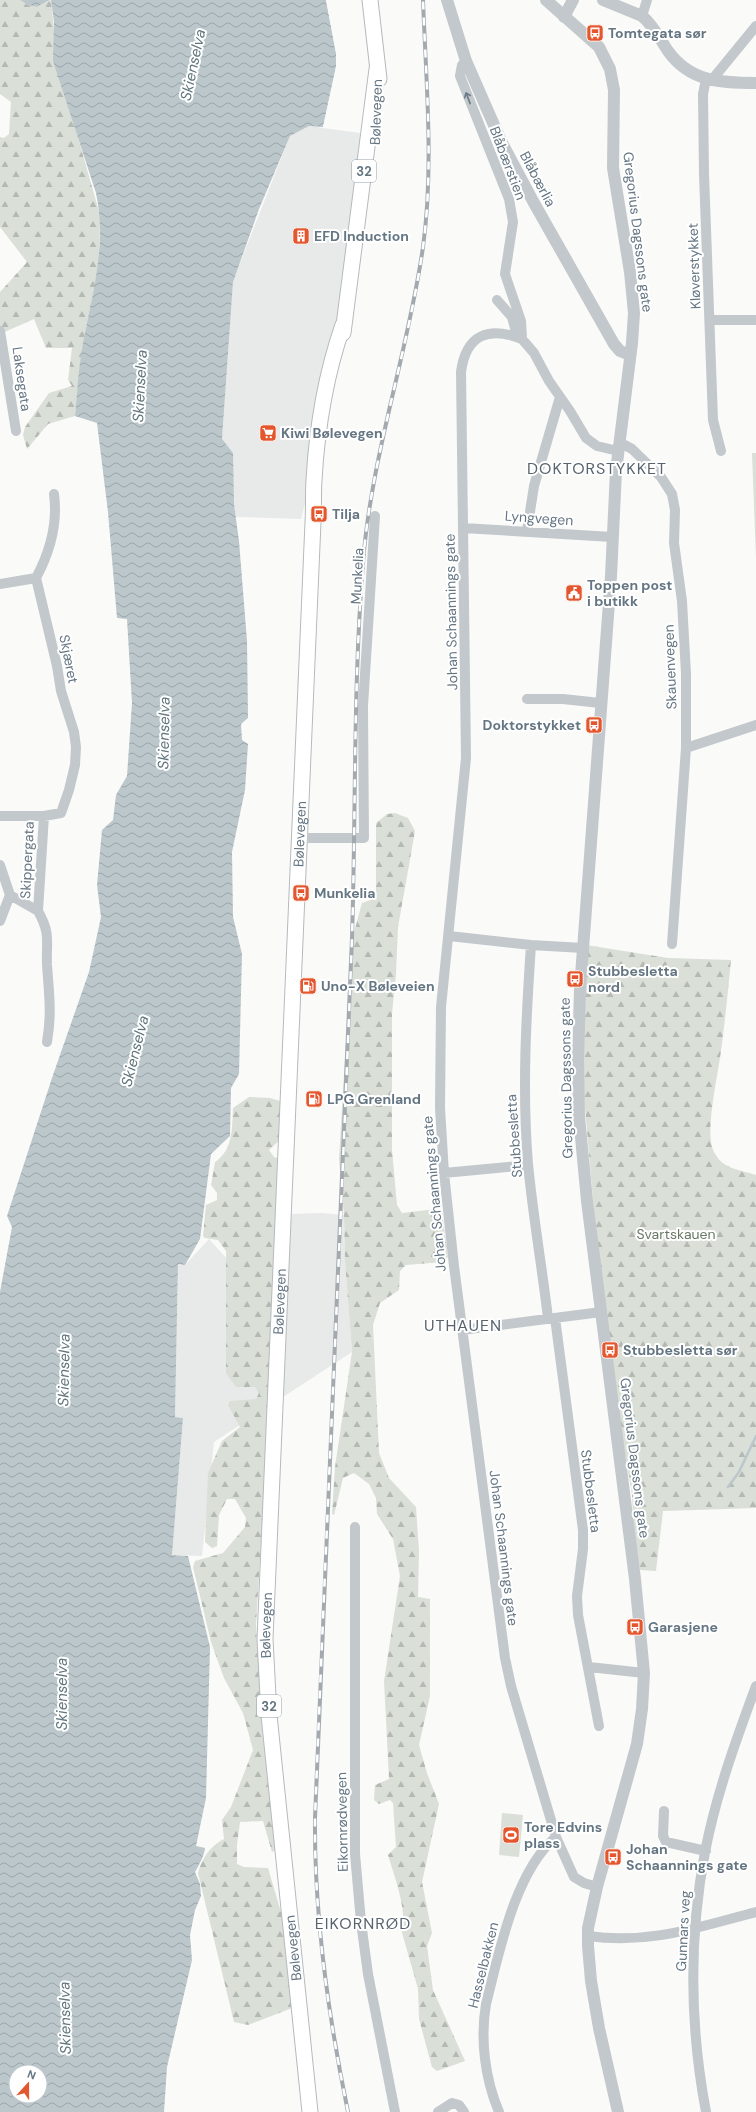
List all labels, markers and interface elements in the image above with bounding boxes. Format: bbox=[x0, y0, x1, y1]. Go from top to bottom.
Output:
bus stop icon: Tomtegata sør bbox=[585, 23, 605, 43]
place label: Tomtegata sør bbox=[608, 24, 707, 42]
water label: Skienselva bbox=[176, 27, 210, 103]
street label: Bølevegen bbox=[366, 79, 386, 145]
one-way arrow bbox=[464, 92, 472, 104]
street label: Blåbærstien bbox=[486, 124, 530, 202]
street label: Blåbærlia bbox=[516, 148, 560, 210]
street label: Gregorius Dagssons gate bbox=[619, 151, 657, 313]
road number: 32 bbox=[352, 160, 376, 182]
street label: Kløverstykket bbox=[683, 223, 705, 309]
building icon: EFD Induction bbox=[291, 226, 311, 246]
place label: EFD Induction bbox=[314, 227, 409, 245]
street label: Laksegata bbox=[9, 346, 35, 412]
water label: Skienselva bbox=[128, 349, 152, 423]
supermarket icon: Kiwi Bølevegen bbox=[258, 423, 278, 443]
place label: Kiwi Bølevegen bbox=[281, 424, 383, 442]
district label: DOKTORSTYKKET bbox=[527, 458, 667, 479]
bus stop icon: Tilja bbox=[309, 504, 329, 524]
place label: Tilja bbox=[332, 505, 360, 523]
street label: Lyngvegen bbox=[504, 507, 574, 529]
street label: Johan Schaannings gate bbox=[441, 533, 461, 690]
street label: Munkelia bbox=[347, 547, 367, 605]
place label: Toppen post i butikk bbox=[587, 576, 672, 610]
public building icon: Toppen post i butikk bbox=[564, 583, 584, 603]
street label: Skauenvegen bbox=[660, 624, 680, 710]
street label: Skjæret bbox=[55, 633, 83, 685]
water label: Skienselva bbox=[153, 696, 175, 770]
bus stop icon: Doktorstykket bbox=[584, 715, 604, 735]
place label: Doktorstykket bbox=[483, 716, 581, 734]
street label: Bølevegen bbox=[289, 801, 310, 867]
street label: Skippergata bbox=[16, 821, 38, 899]
bus stop icon: Munkelia bbox=[291, 883, 311, 903]
place label: Munkelia bbox=[314, 884, 375, 902]
place label: Stubbesletta nord bbox=[588, 962, 678, 996]
bus stop icon: Stubbesletta nord bbox=[565, 969, 585, 989]
fuel station icon: Uno-X Bøleveien bbox=[298, 976, 318, 996]
place label: Uno-X Bøleveien bbox=[321, 977, 435, 995]
street label: Gregorius Dagssons gate bbox=[556, 997, 576, 1159]
water label: Skienselva bbox=[117, 1013, 153, 1089]
fuel station icon: LPG Grenland bbox=[304, 1089, 324, 1109]
place label: LPG Grenland bbox=[327, 1090, 421, 1108]
street label: Stubbesletta bbox=[502, 1094, 526, 1178]
street label: Johan Schaannings gate bbox=[418, 1115, 450, 1273]
park label: Svartskauen bbox=[636, 1225, 716, 1243]
street label: Bølevegen bbox=[269, 1268, 290, 1335]
district label: UTHAUEN bbox=[424, 1315, 502, 1336]
water label: Skienselva bbox=[53, 1333, 75, 1407]
bus stop icon: Stubbesletta sør bbox=[600, 1340, 620, 1360]
place label: Stubbesletta sør bbox=[623, 1341, 738, 1359]
street label: Gregorius Dagssons gate bbox=[616, 1377, 654, 1539]
street label: Stubbesletta bbox=[577, 1448, 605, 1534]
street label: Johan Schaannings gate bbox=[486, 1469, 522, 1627]
street label: Bølevegen bbox=[256, 1592, 276, 1659]
bus stop icon: Garasjene bbox=[625, 1617, 645, 1637]
place label: Garasjene bbox=[648, 1618, 718, 1636]
water label: Skienselva bbox=[52, 1658, 72, 1730]
road number: 32 bbox=[257, 1695, 281, 1717]
street label: Eikornrødvegen bbox=[332, 1772, 352, 1872]
place label: Tore Edvins plass bbox=[524, 1818, 602, 1852]
sports icon: Tore Edvins plass bbox=[501, 1825, 521, 1845]
place label: Johan Schaannings gate bbox=[626, 1840, 748, 1874]
bus stop icon: Johan Schaannings gate bbox=[603, 1847, 623, 1867]
street label: Gunnars veg bbox=[672, 1890, 694, 1972]
district label: EIKORNRØD bbox=[315, 1913, 411, 1934]
street label: Bølevegen bbox=[281, 1914, 305, 1982]
street label: Hasselbakken bbox=[464, 1920, 502, 2010]
water label: Skienselva bbox=[54, 1981, 76, 2055]
north arrow bbox=[8, 2064, 48, 2104]
text: N bbox=[25, 2067, 38, 2083]

